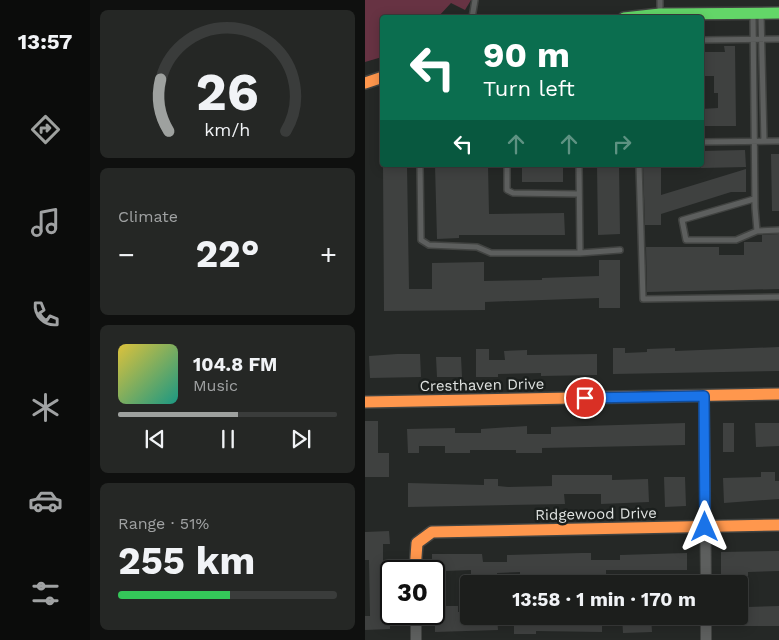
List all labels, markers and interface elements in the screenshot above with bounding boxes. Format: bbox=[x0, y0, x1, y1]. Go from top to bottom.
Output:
text: 13:57 bbox=[18, 29, 72, 54]
text: 90 m bbox=[483, 34, 570, 76]
icon: left bbox=[400, 35, 465, 100]
text: 26 bbox=[196, 62, 259, 123]
text: Turn left bbox=[483, 76, 575, 101]
icon: directions bbox=[28, 112, 63, 147]
text: km/h bbox=[204, 119, 251, 140]
icon: left bbox=[449, 130, 477, 158]
icon: ahead bbox=[502, 130, 530, 158]
icon: ahead bbox=[555, 130, 583, 158]
icon: right bbox=[608, 130, 636, 158]
icon: music bbox=[28, 205, 63, 240]
text: Climate bbox=[118, 207, 178, 226]
text: 22° bbox=[195, 232, 260, 276]
text: − bbox=[118, 238, 135, 271]
text: + bbox=[320, 238, 337, 271]
icon: phone bbox=[28, 297, 63, 332]
text: 104.8 FM bbox=[193, 353, 277, 376]
street label: Cresthaven Drive bbox=[420, 375, 544, 395]
text: Music bbox=[193, 376, 238, 395]
pin bbox=[564, 377, 606, 419]
icon: arrive bbox=[571, 384, 599, 412]
icon: climate bbox=[28, 390, 63, 425]
icon: previous bbox=[141, 425, 169, 453]
icon: pause bbox=[214, 425, 242, 453]
icon: next bbox=[287, 425, 315, 453]
icon: car bbox=[28, 483, 63, 518]
position arrow bbox=[678, 500, 730, 552]
street label: Ridgewood Drive bbox=[535, 504, 657, 524]
text: Range · 51% bbox=[118, 514, 209, 533]
text: 255 km bbox=[118, 539, 255, 583]
speed limit sign: 30 bbox=[380, 560, 445, 625]
icon: filters bbox=[28, 576, 63, 611]
text: 13:58 · 1 min · 170 m bbox=[512, 588, 696, 611]

